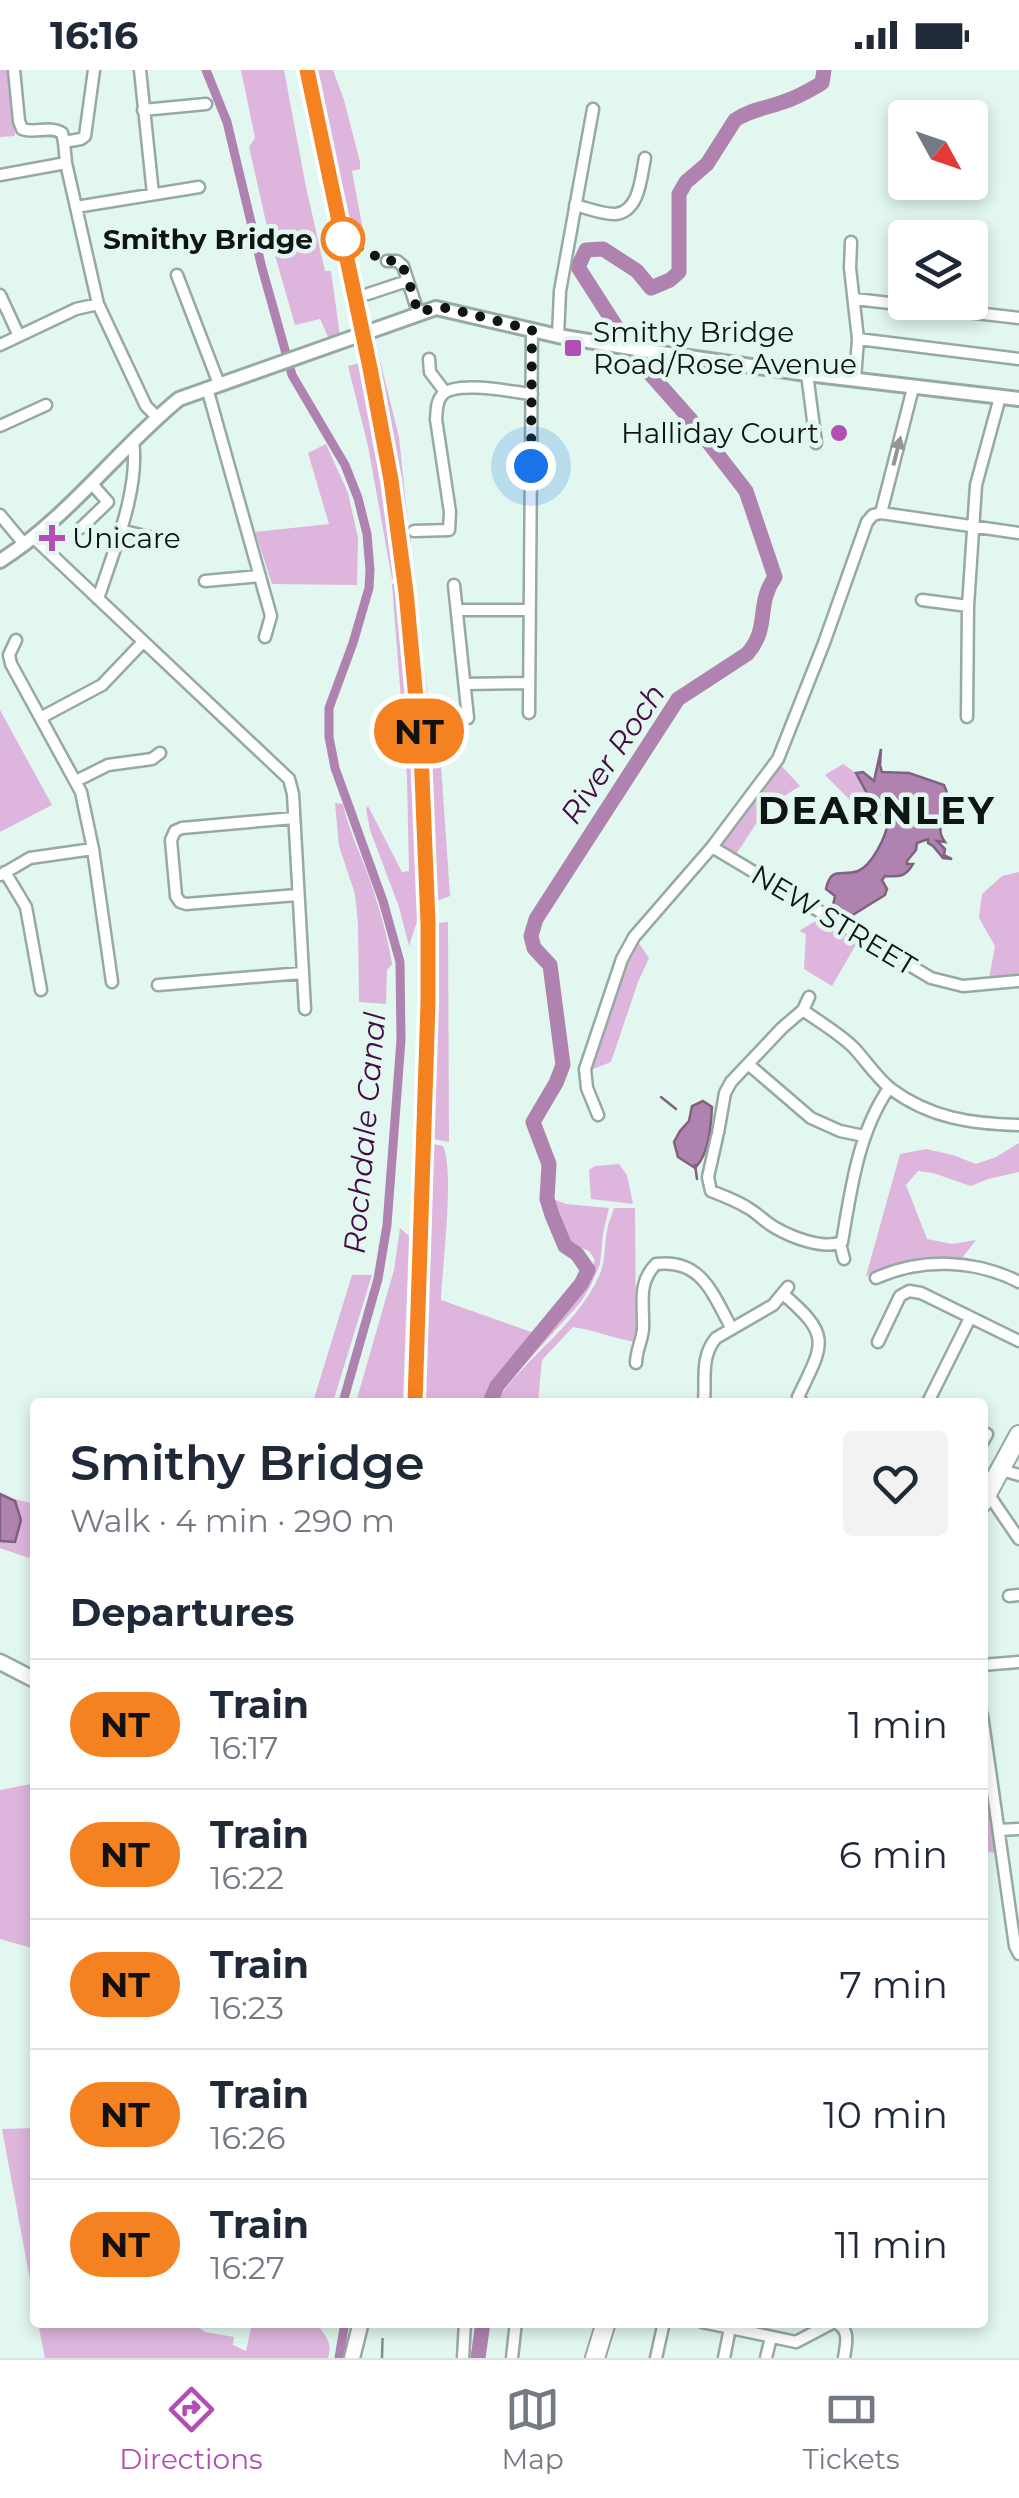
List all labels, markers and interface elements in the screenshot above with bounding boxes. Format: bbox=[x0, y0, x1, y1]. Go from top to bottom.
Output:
text: 16:16 bbox=[50, 12, 138, 59]
north arrow bbox=[888, 100, 988, 200]
map controls bbox=[888, 100, 988, 320]
marker: Smithy Bridge bbox=[322, 218, 364, 260]
button: layers bbox=[888, 220, 988, 320]
place label: Smithy Bridge bbox=[103, 222, 313, 256]
place label: Smithy Bridge Road/Rose Avenue bbox=[593, 315, 857, 381]
marker: Smithy Bridge Road/Rose Avenue bbox=[562, 337, 584, 359]
place label: Halliday Court bbox=[621, 416, 819, 450]
marker: Halliday Court bbox=[828, 422, 850, 444]
one-way arrow bbox=[890, 435, 905, 466]
your location bbox=[506, 441, 556, 491]
place label: Unicare bbox=[72, 521, 181, 555]
marker: Unicare bbox=[41, 527, 63, 549]
water label: River Roch bbox=[552, 677, 673, 831]
line badge: NT bbox=[374, 698, 464, 764]
text: NT bbox=[394, 710, 444, 753]
district label: DEARNLEY bbox=[758, 787, 996, 834]
street label: NEW STREET bbox=[745, 857, 923, 983]
water label: Rochdale Canal bbox=[336, 1011, 393, 1255]
button: heart bbox=[843, 1431, 948, 1536]
text: Smithy Bridge bbox=[70, 1434, 425, 1492]
text: Walk · 4 min · 290 m bbox=[70, 1501, 395, 1540]
text: Departures bbox=[70, 1589, 294, 1636]
text: Train bbox=[210, 1681, 309, 1728]
text: 1 min bbox=[848, 1701, 948, 1748]
text: NT bbox=[100, 1703, 150, 1746]
text: 16:17 bbox=[210, 1728, 278, 1767]
text: Train bbox=[210, 1811, 309, 1858]
text: 6 min bbox=[839, 1831, 948, 1878]
text: NT bbox=[100, 1833, 150, 1876]
text: 16:22 bbox=[210, 1858, 284, 1897]
text: Train bbox=[210, 1941, 309, 1988]
text: 7 min bbox=[839, 1961, 948, 2008]
text: NT bbox=[100, 1963, 150, 2006]
text: 16:23 bbox=[210, 1988, 284, 2027]
text: Train bbox=[210, 2071, 309, 2118]
text: 10 min bbox=[823, 2091, 948, 2138]
text: NT bbox=[100, 2093, 150, 2136]
text: 16:26 bbox=[210, 2118, 285, 2157]
text: Train bbox=[210, 2201, 309, 2248]
text: 11 min bbox=[834, 2221, 948, 2268]
text: NT bbox=[100, 2223, 150, 2266]
text: 16:27 bbox=[210, 2248, 285, 2287]
tab: Directions bbox=[119, 2382, 263, 2476]
tab: Map bbox=[501, 2382, 564, 2476]
tab: Tickets bbox=[802, 2382, 900, 2476]

